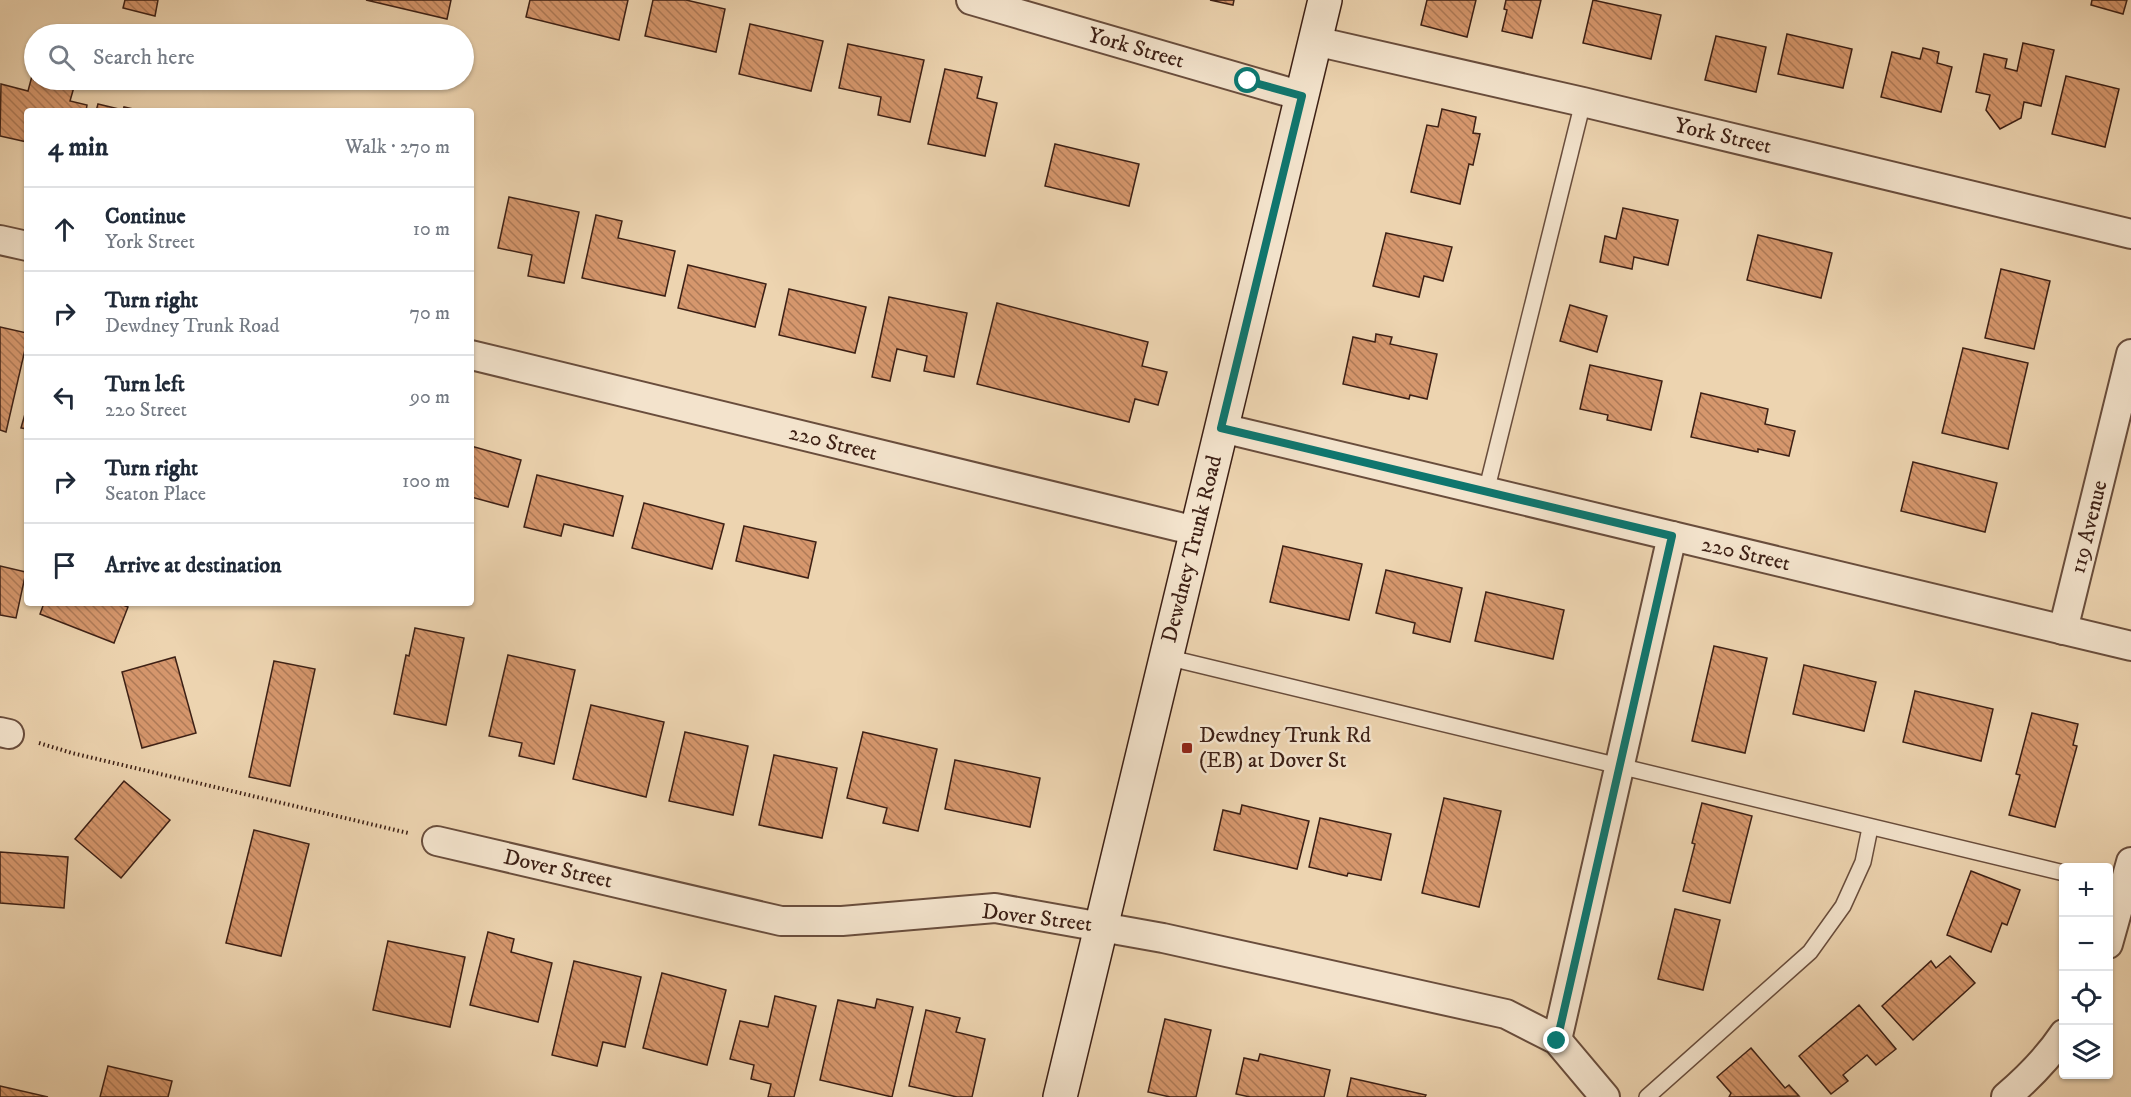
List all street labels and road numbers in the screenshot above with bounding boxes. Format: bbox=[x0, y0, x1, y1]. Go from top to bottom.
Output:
street label: York Street bbox=[1085, 21, 1187, 75]
street label: York Street bbox=[1672, 112, 1774, 160]
street label: 220 Street bbox=[786, 419, 880, 467]
street label: Dewdney Trunk Road bbox=[1156, 453, 1228, 645]
street label: 119 Avenue bbox=[2064, 478, 2114, 576]
street label: 220 Street bbox=[1699, 531, 1793, 577]
street label: Dover Street bbox=[501, 843, 615, 895]
street label: Dover Street bbox=[980, 898, 1094, 938]

